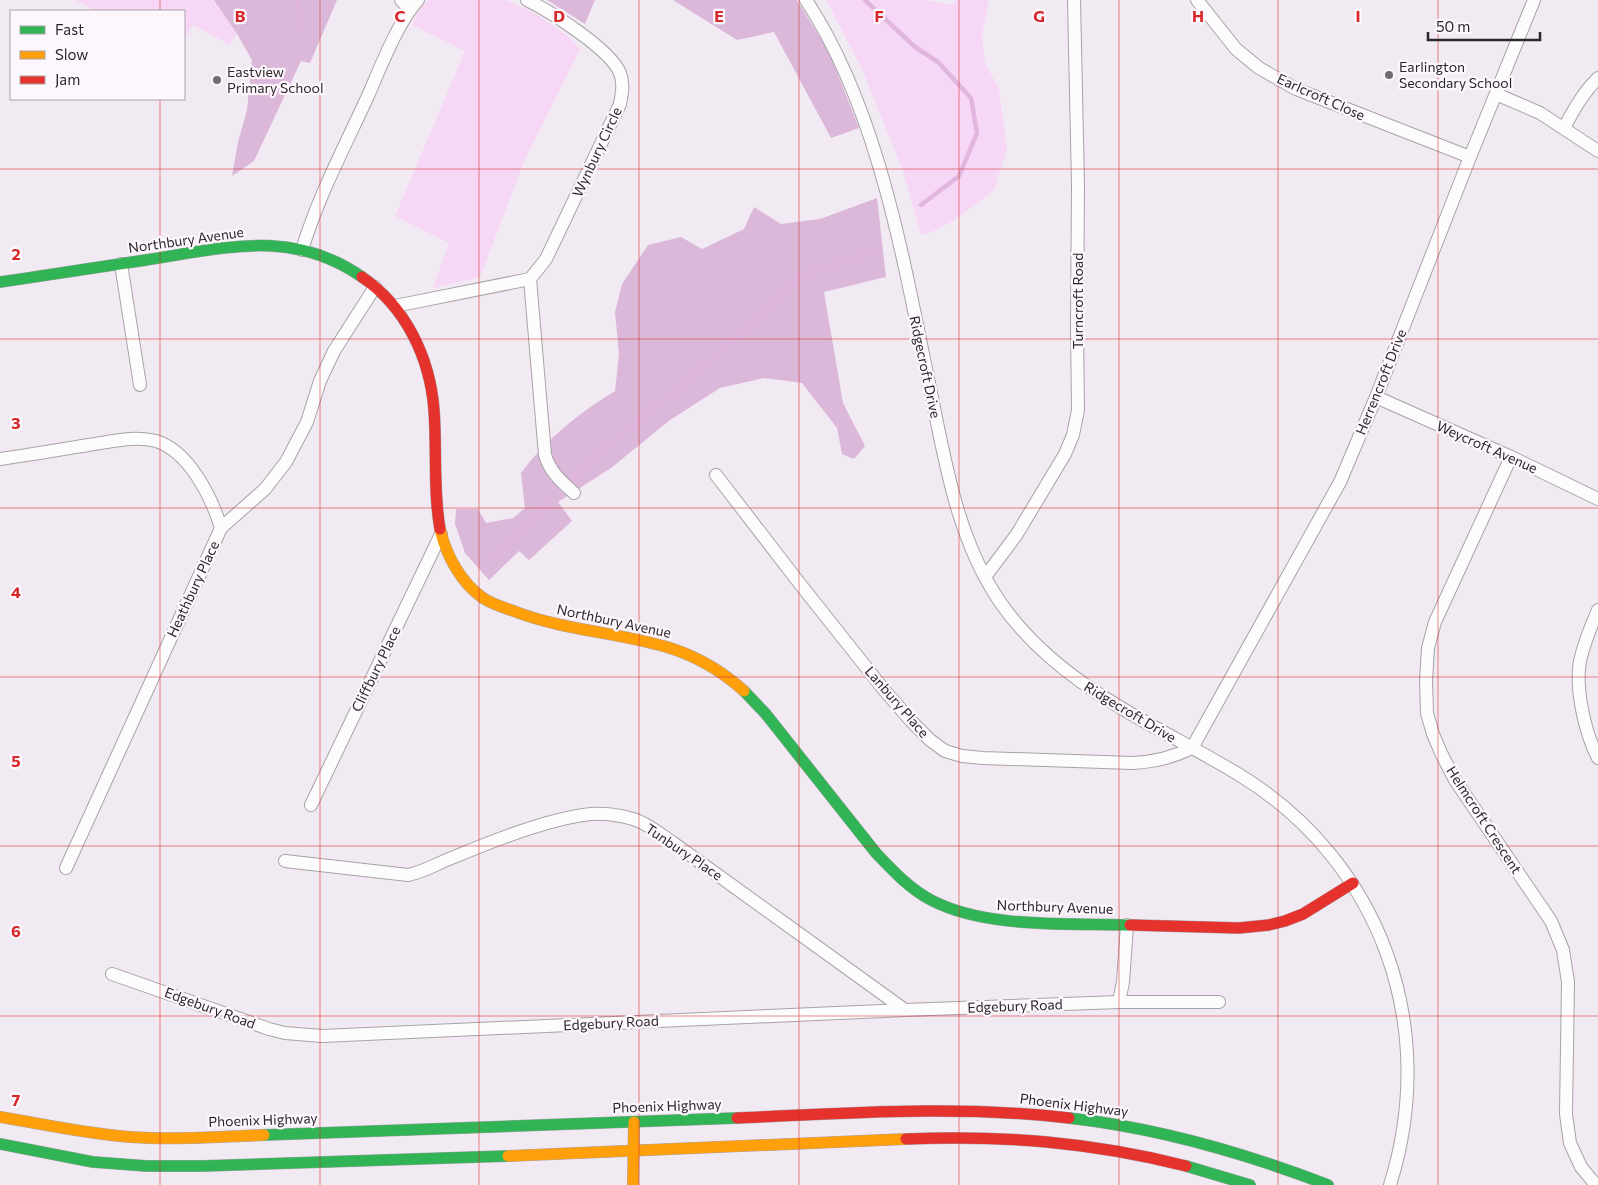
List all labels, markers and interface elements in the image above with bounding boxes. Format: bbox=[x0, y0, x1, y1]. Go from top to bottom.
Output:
text: B bbox=[235, 6, 246, 25]
text: C bbox=[395, 6, 406, 25]
text: D bbox=[553, 6, 565, 25]
text: E bbox=[714, 6, 724, 25]
text: F bbox=[874, 6, 884, 25]
text: G bbox=[1033, 6, 1045, 25]
text: H bbox=[1192, 6, 1204, 25]
text: I bbox=[1355, 6, 1361, 25]
legend bbox=[10, 10, 185, 100]
scale bar bbox=[1428, 10, 1540, 42]
text: 50 m bbox=[1436, 17, 1470, 35]
text: Fast bbox=[55, 20, 84, 38]
text: Slow bbox=[55, 45, 88, 63]
place label: Earlington Secondary School bbox=[1399, 58, 1512, 91]
place label: Eastview Primary School bbox=[227, 63, 323, 96]
marker: Earlington Secondary School bbox=[1383, 69, 1395, 81]
text: Jam bbox=[55, 70, 80, 88]
street label: Earlcroft Close bbox=[1275, 70, 1368, 124]
marker: Eastview Primary School bbox=[211, 74, 223, 86]
street label: Wynbury Circle bbox=[568, 104, 625, 199]
street label: Northbury Avenue bbox=[127, 223, 245, 256]
text: 2 bbox=[11, 244, 21, 263]
street label: Turncroft Road bbox=[1069, 253, 1086, 349]
street label: Ridgecroft Drive bbox=[906, 314, 945, 420]
street label: Herrencroft Drive bbox=[1352, 326, 1409, 437]
text: 3 bbox=[11, 413, 21, 432]
street label: Weycroft Avenue bbox=[1434, 417, 1540, 476]
street label: Heathbury Place bbox=[163, 538, 222, 640]
text: 4 bbox=[11, 582, 21, 601]
street label: Northbury Avenue bbox=[555, 600, 673, 641]
street label: Cliffbury Place bbox=[348, 623, 404, 714]
street label: Lanbury Place bbox=[862, 663, 933, 741]
street label: Ridgecroft Drive bbox=[1081, 677, 1179, 746]
text: 5 bbox=[11, 751, 21, 770]
street label: Helmcroft Crescent bbox=[1443, 763, 1526, 877]
street label: Tunbury Place bbox=[643, 820, 726, 884]
street label: Northbury Avenue bbox=[996, 896, 1114, 917]
text: 6 bbox=[11, 921, 21, 940]
street label: Edgebury Road bbox=[162, 983, 258, 1032]
street label: Edgebury Road bbox=[967, 995, 1063, 1016]
street label: Edgebury Road bbox=[563, 1012, 659, 1033]
street label: Phoenix Highway bbox=[1019, 1089, 1129, 1120]
text: 7 bbox=[12, 1090, 21, 1109]
street label: Phoenix Highway bbox=[612, 1095, 722, 1116]
street label: Phoenix Highway bbox=[208, 1109, 318, 1130]

